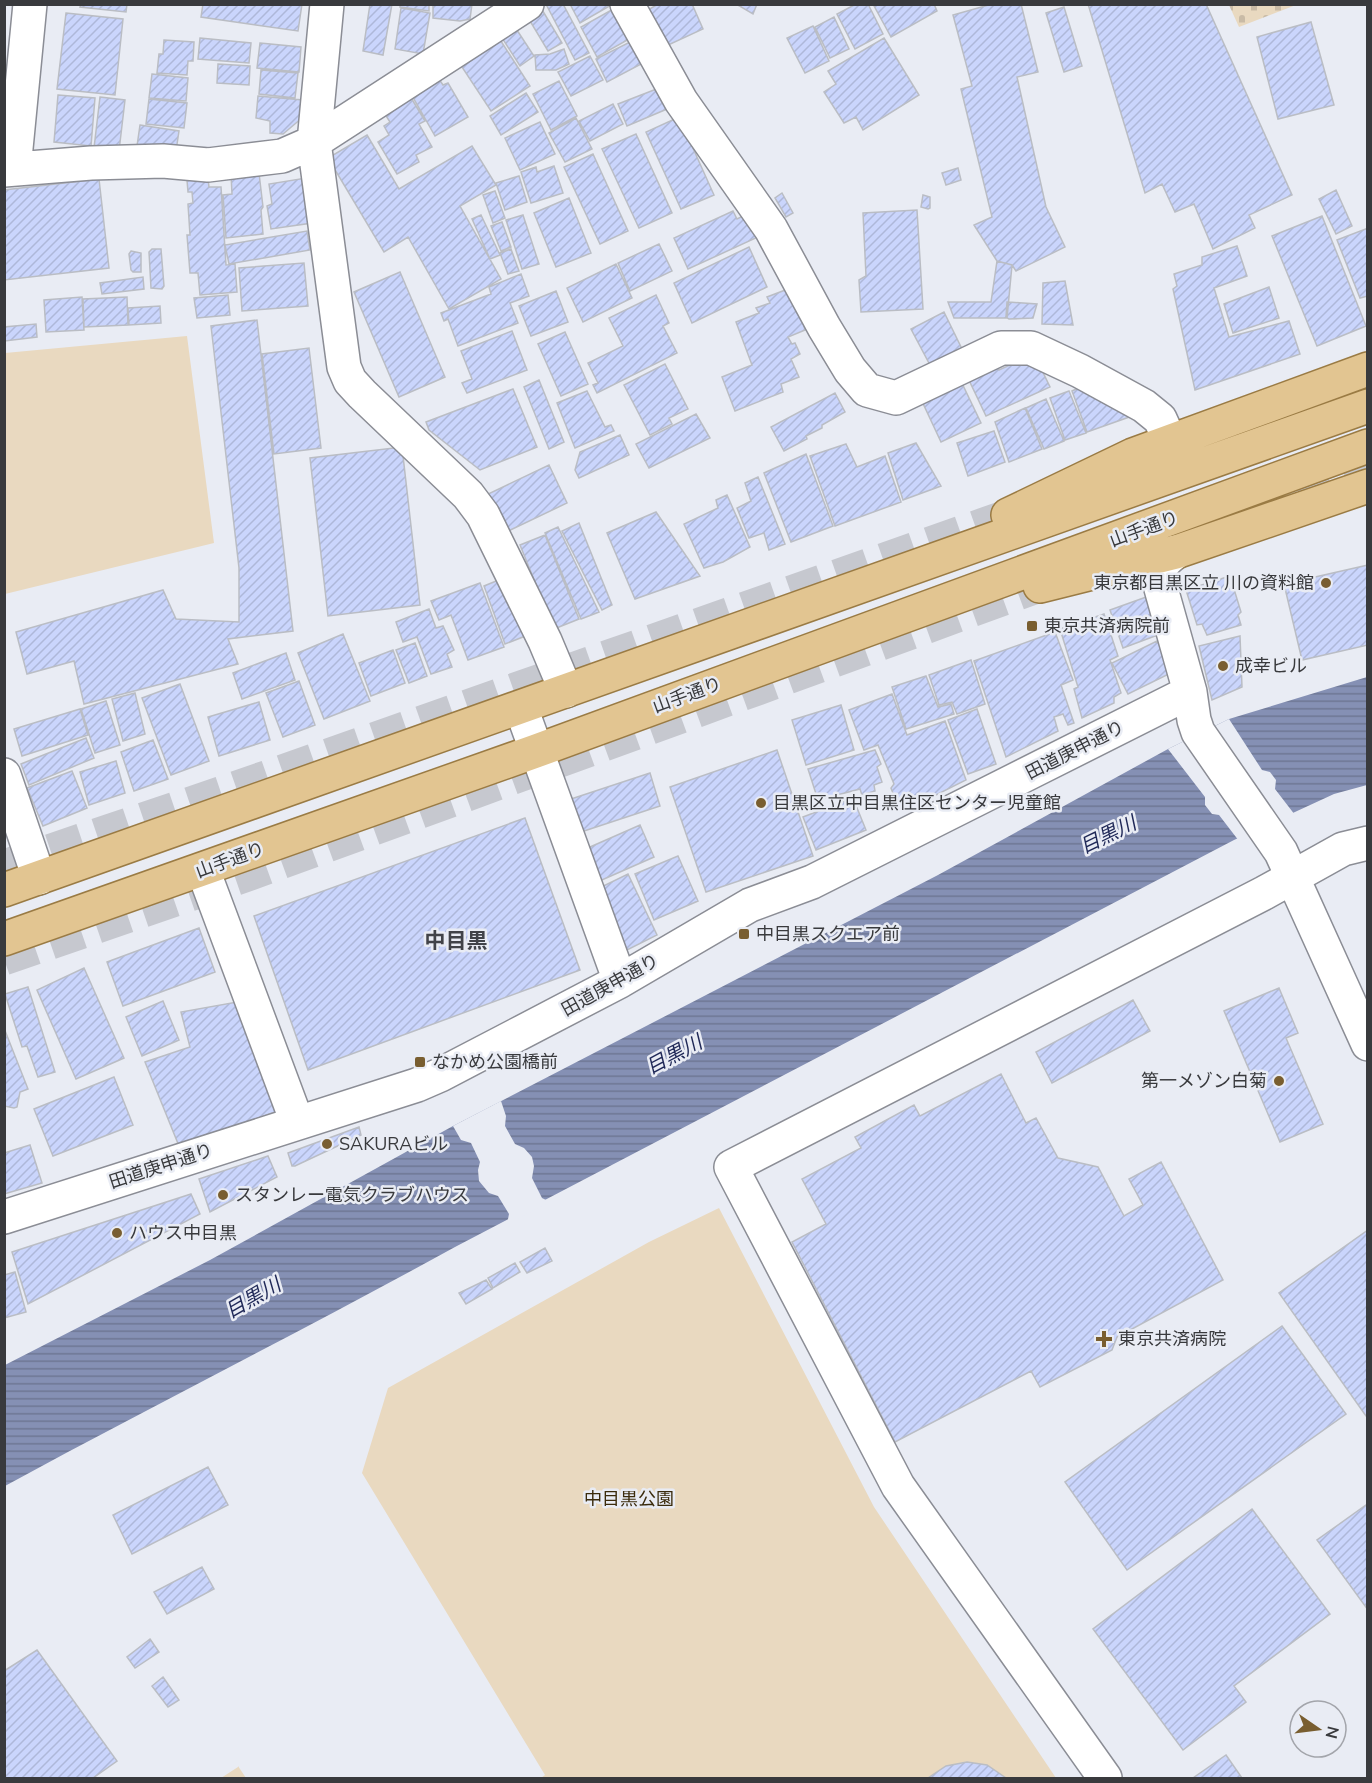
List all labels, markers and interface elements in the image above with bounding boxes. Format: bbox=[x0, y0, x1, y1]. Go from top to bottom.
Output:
street label: 山手通り bbox=[1106, 505, 1182, 553]
place label: 東京都目黒区立 川の資料館 bbox=[1093, 571, 1314, 595]
marker: 東京都目黒区立 川の資料館 bbox=[1319, 576, 1333, 590]
place label: 東京共済病院前 bbox=[1044, 614, 1170, 638]
marker: 東京共済病院前 bbox=[1025, 619, 1039, 633]
place label: 成幸ビル bbox=[1235, 654, 1307, 678]
marker: 成幸ビル bbox=[1216, 659, 1230, 673]
street label: 山手通り bbox=[649, 671, 725, 719]
street label: 田道庚申通り bbox=[1021, 715, 1129, 785]
place label: 目黒区立中目黒住区センター児童館 bbox=[773, 791, 1061, 815]
marker: 目黒区立中目黒住区センター児童館 bbox=[754, 796, 768, 810]
water label: 目黒川 bbox=[1075, 809, 1143, 860]
street label: 山手通り bbox=[192, 836, 268, 884]
place label: 中目黒スクエア前 bbox=[756, 922, 900, 946]
district label: 中目黒 bbox=[425, 927, 488, 955]
marker: 中目黒スクエア前 bbox=[737, 927, 751, 941]
street label: 田道庚申通り bbox=[557, 948, 663, 1022]
water label: 目黒川 bbox=[641, 1028, 709, 1081]
place label: なかめ公園橋前 bbox=[432, 1050, 558, 1074]
marker: なかめ公園橋前 bbox=[413, 1055, 427, 1069]
place label: 第一メゾン白菊 bbox=[1141, 1069, 1267, 1093]
marker: 第一メゾン白菊 bbox=[1272, 1074, 1286, 1088]
place label: SAKURAビル bbox=[339, 1132, 448, 1156]
marker: SAKURAビル bbox=[320, 1137, 334, 1151]
street label: 田道庚申通り bbox=[106, 1138, 216, 1194]
place label: スタンレー電気クラブハウス bbox=[235, 1183, 469, 1207]
marker: スタンレー電気クラブハウス bbox=[216, 1188, 230, 1202]
place label: ハウス中目黒 bbox=[129, 1221, 237, 1245]
marker: ハウス中目黒 bbox=[110, 1226, 124, 1240]
water label: 目黒川 bbox=[220, 1270, 287, 1325]
place label: 東京共済病院 bbox=[1118, 1327, 1226, 1351]
marker: 東京共済病院 bbox=[1095, 1330, 1113, 1348]
park label: 中目黒公園 bbox=[584, 1487, 674, 1511]
north arrow bbox=[1288, 1699, 1348, 1759]
text: N bbox=[1319, 1724, 1344, 1741]

